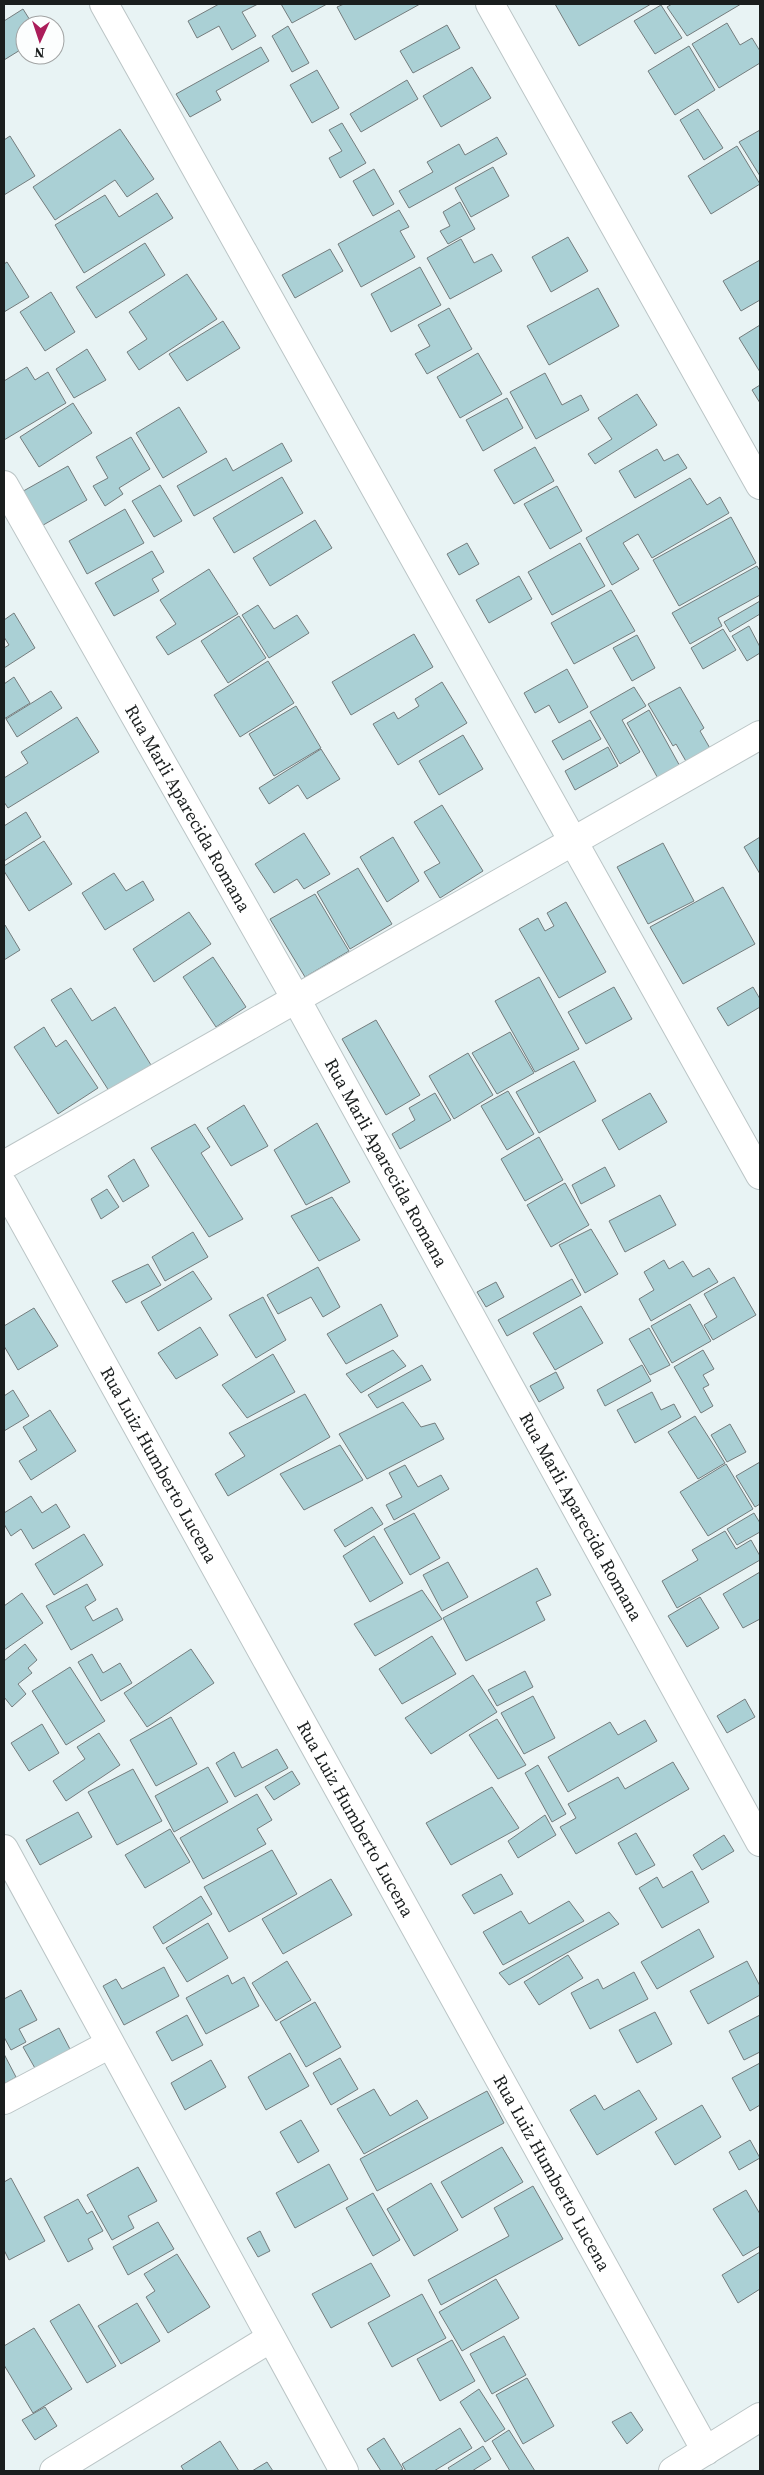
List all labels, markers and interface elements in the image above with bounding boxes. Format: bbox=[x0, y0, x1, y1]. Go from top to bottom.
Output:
north arrow bbox=[15, 15, 65, 65]
text: N bbox=[34, 43, 45, 63]
street label: Rua Marli Aparecida Romana bbox=[119, 700, 257, 917]
street label: Rua Marli Aparecida Romana bbox=[319, 1054, 454, 1272]
street label: Rua Luiz Humberto Lucena bbox=[95, 1362, 224, 1568]
street label: Rua Marli Aparecida Romana bbox=[514, 1408, 649, 1626]
street label: Rua Luiz Humberto Lucena bbox=[291, 1716, 421, 1922]
street label: Rua Luiz Humberto Lucena bbox=[488, 2070, 617, 2276]

